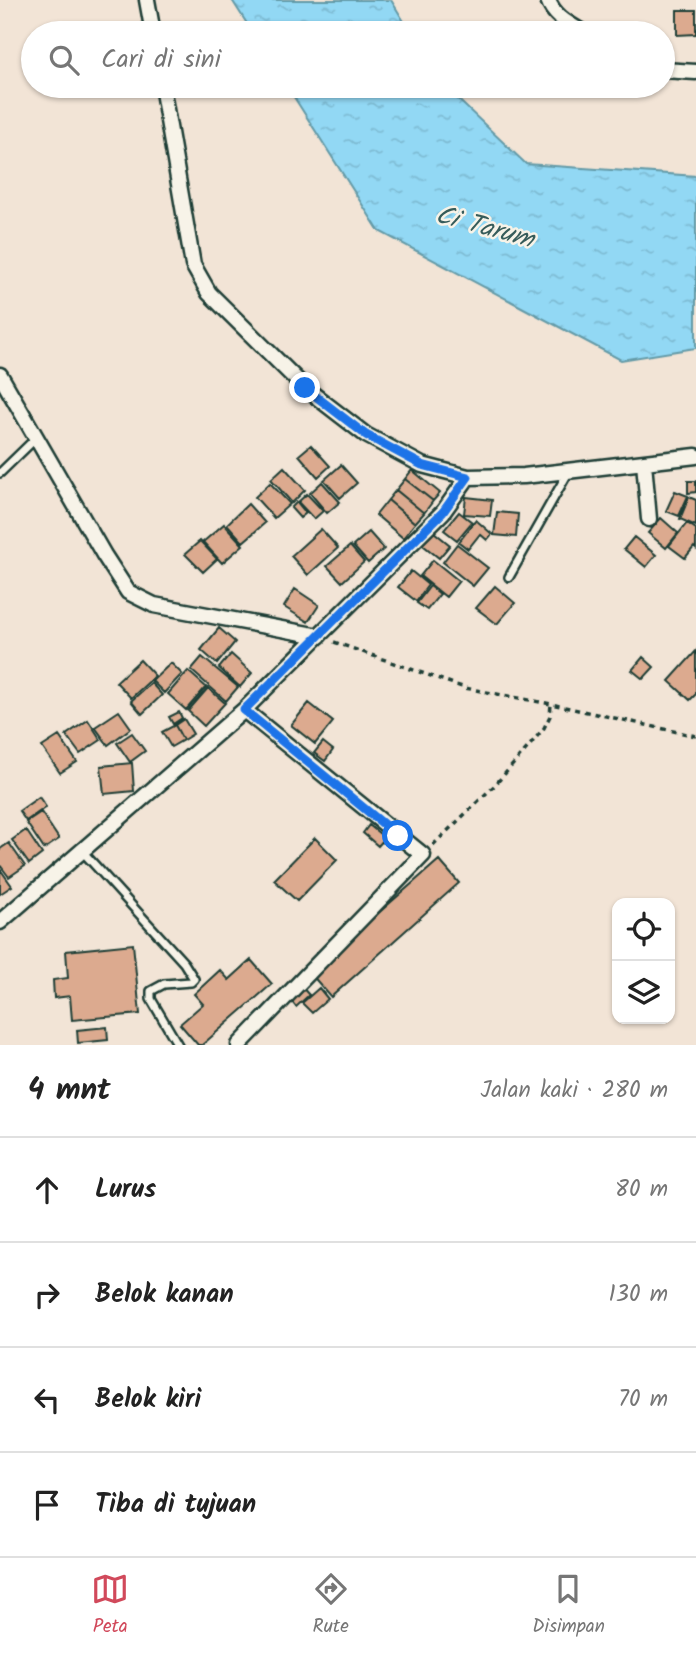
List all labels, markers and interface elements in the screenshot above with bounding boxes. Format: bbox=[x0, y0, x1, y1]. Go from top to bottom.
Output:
search box bbox=[21, 21, 675, 98]
text: Cari di sini bbox=[101, 39, 221, 81]
icon: search bbox=[45, 41, 83, 79]
water label: Ci Tarum bbox=[431, 195, 540, 262]
route end bbox=[289, 372, 320, 403]
route start bbox=[382, 820, 413, 851]
map controls bbox=[612, 898, 675, 1024]
button: locate bbox=[612, 898, 675, 961]
button: layers bbox=[612, 961, 675, 1024]
text: 4 mnt bbox=[28, 1067, 111, 1115]
text: Jalan kaki · 280 m bbox=[481, 1073, 668, 1109]
text: Lurus bbox=[95, 1169, 156, 1211]
icon: ahead bbox=[28, 1171, 66, 1209]
text: 80 m bbox=[615, 1172, 668, 1208]
text: Belok kanan bbox=[95, 1274, 234, 1316]
icon: right bbox=[28, 1276, 66, 1314]
text: 130 m bbox=[609, 1277, 668, 1313]
text: Belok kiri bbox=[95, 1379, 201, 1421]
icon: left bbox=[28, 1381, 66, 1419]
text: 70 m bbox=[618, 1382, 668, 1418]
text: Tiba di tujuan bbox=[95, 1484, 256, 1526]
icon: arrive bbox=[28, 1486, 66, 1524]
tab: Peta bbox=[91, 1570, 129, 1642]
tab: Rute bbox=[312, 1570, 350, 1642]
tab: Disimpan bbox=[532, 1570, 605, 1642]

